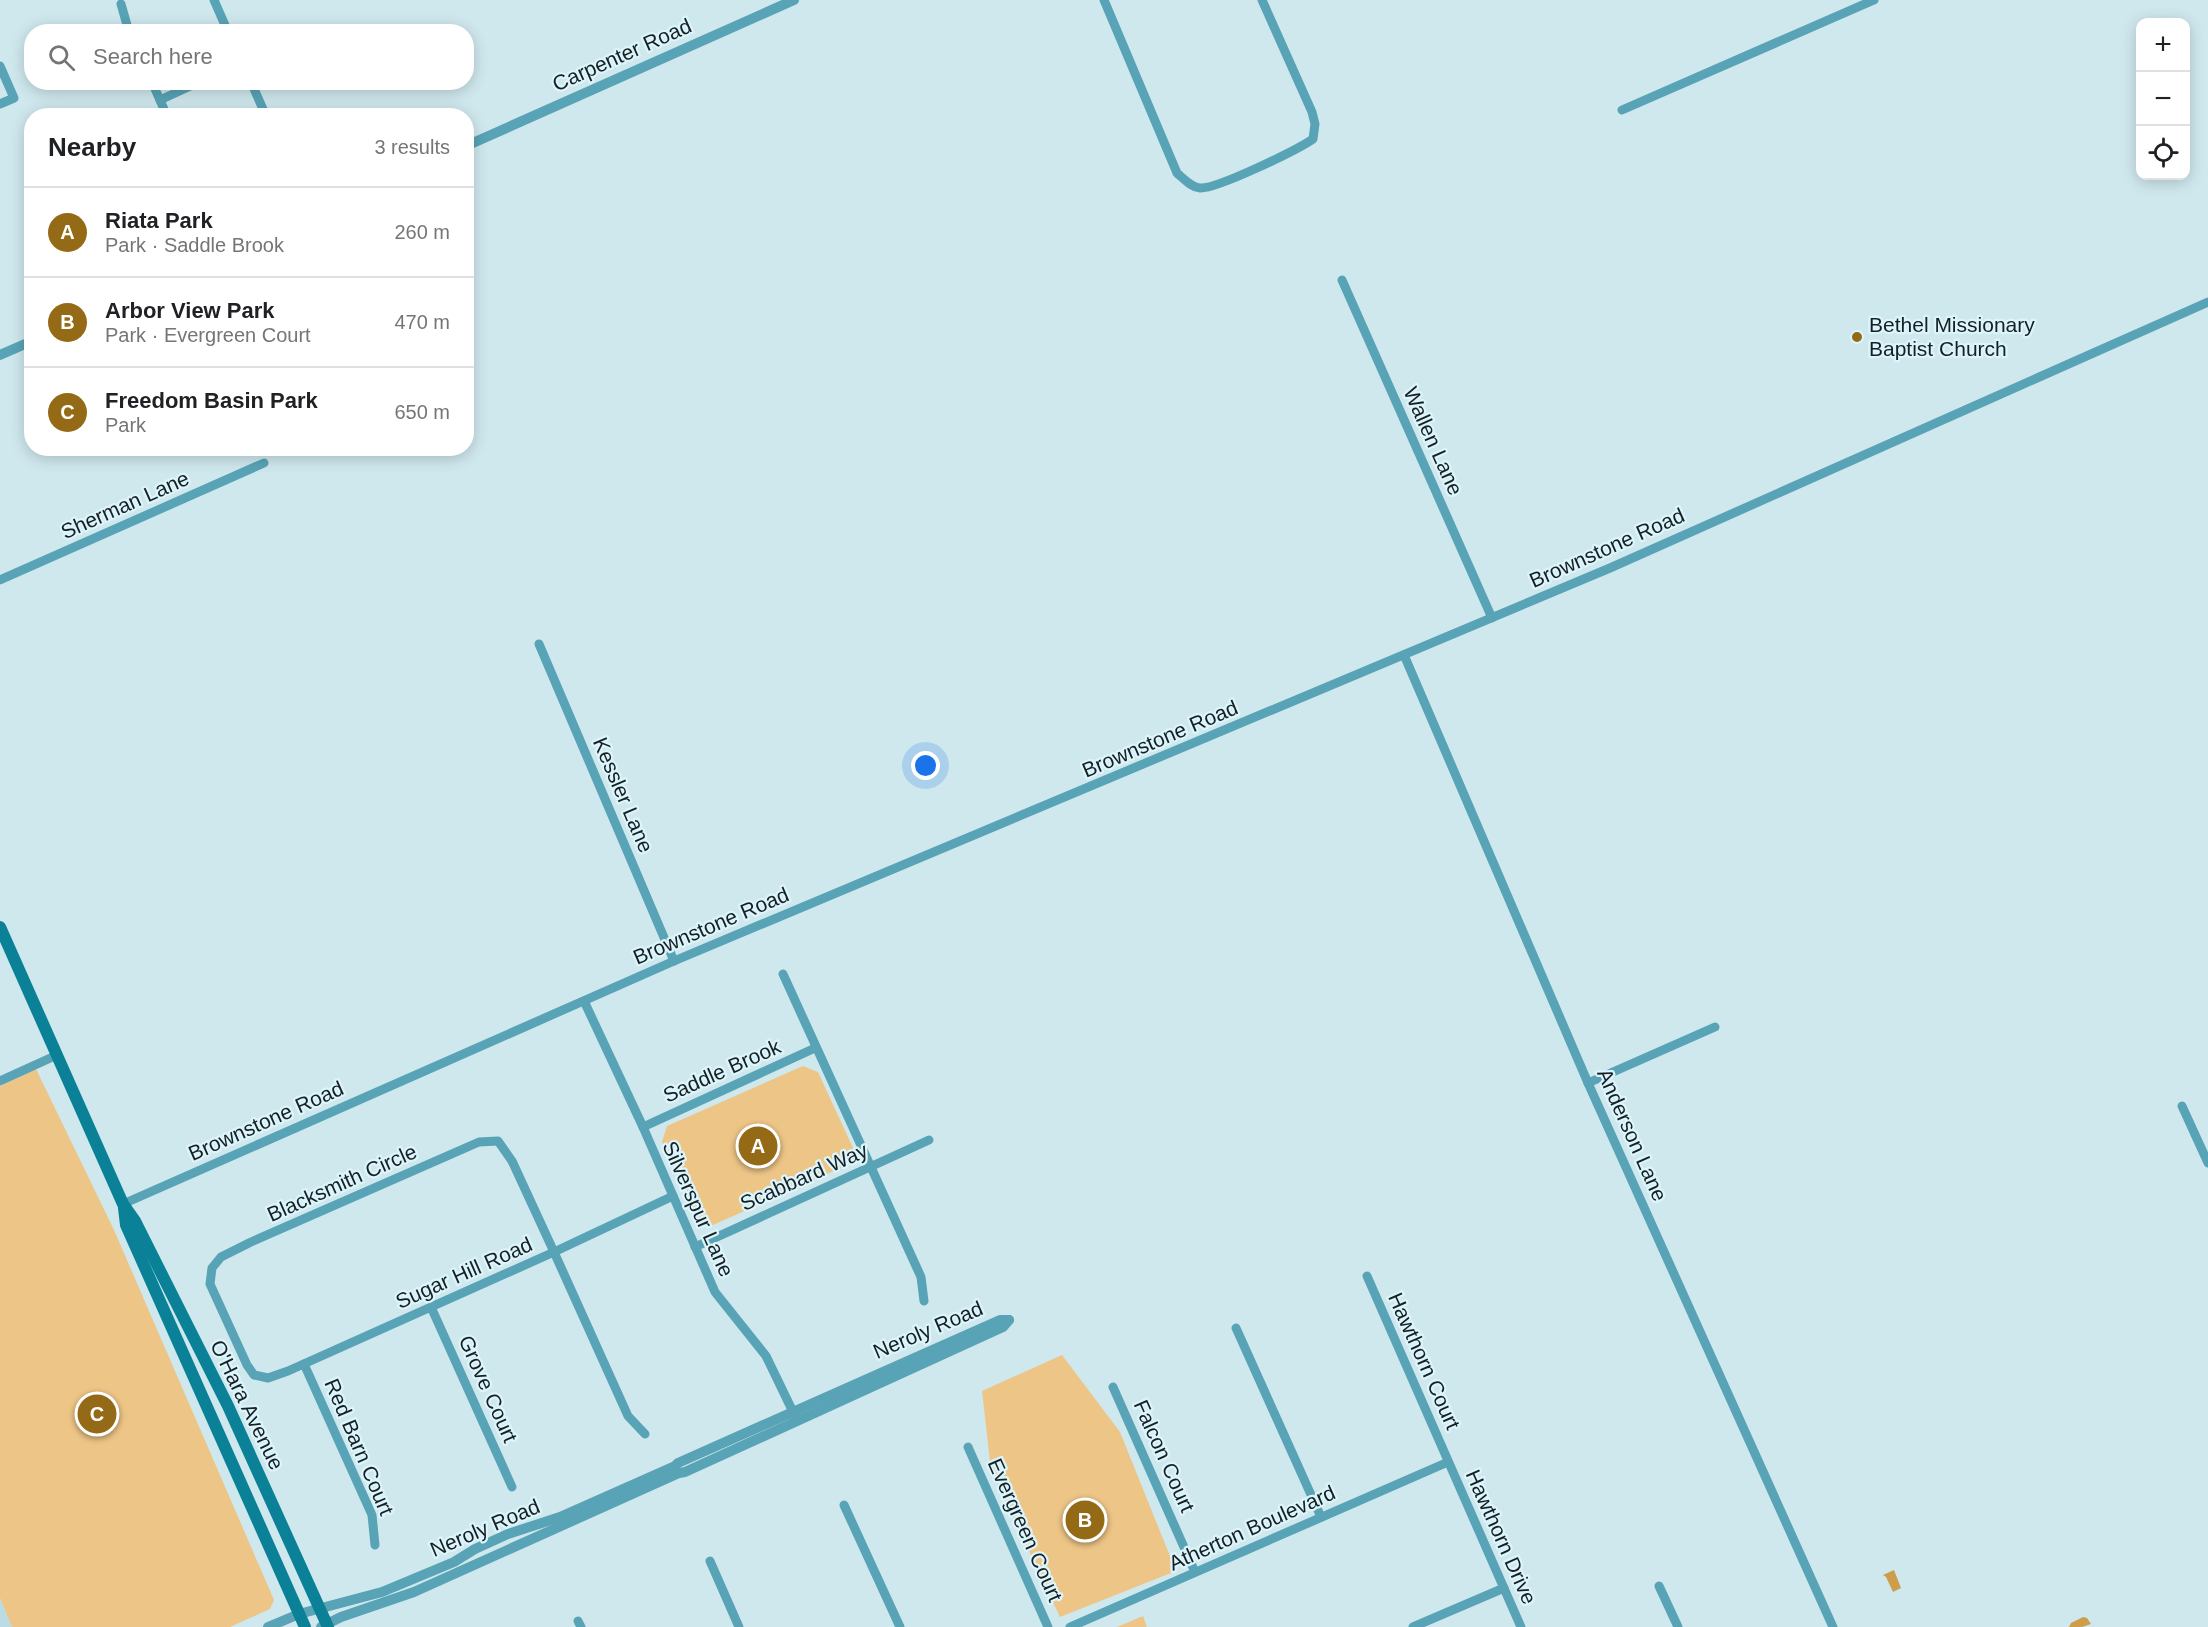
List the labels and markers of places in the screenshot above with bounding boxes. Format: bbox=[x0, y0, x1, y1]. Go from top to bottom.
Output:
place label: Bethel Missionary Baptist Church bbox=[1869, 313, 2035, 360]
marker: Bethel Missionary Baptist Church bbox=[1850, 330, 1864, 344]
pin: A bbox=[738, 1124, 777, 1168]
pin: C bbox=[78, 1392, 116, 1436]
pin: B bbox=[1066, 1498, 1104, 1543]

